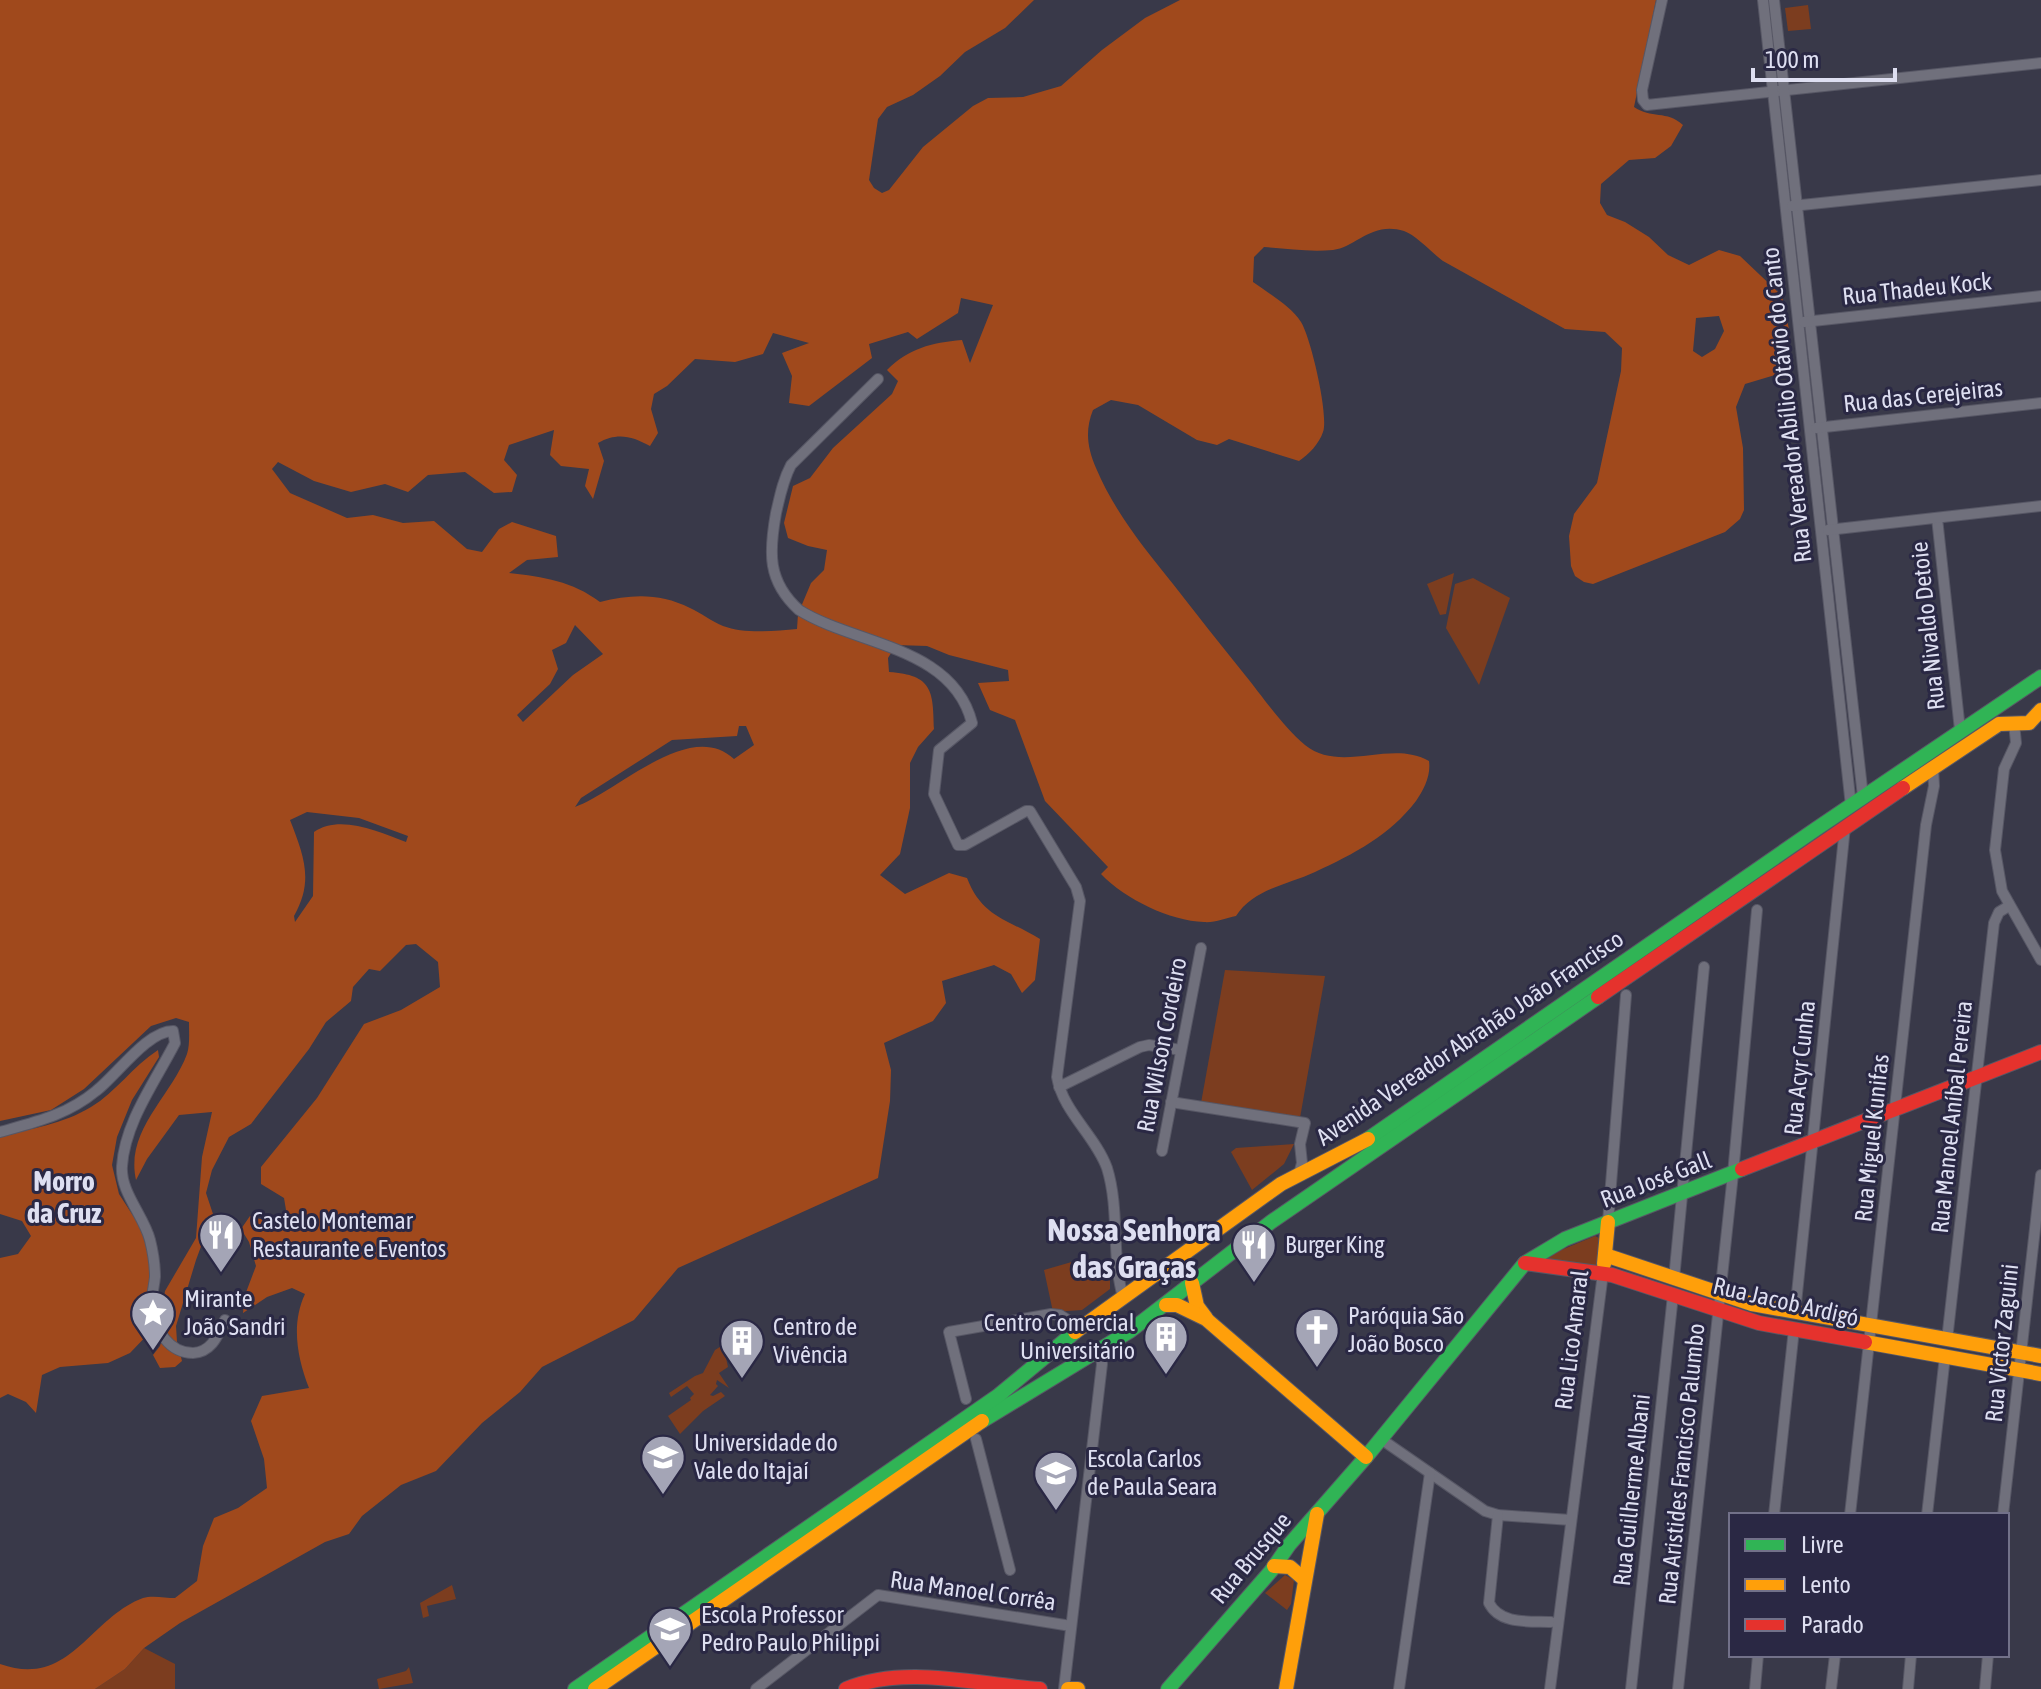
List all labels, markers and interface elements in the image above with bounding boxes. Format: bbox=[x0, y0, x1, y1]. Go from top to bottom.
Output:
scale bar bbox=[1753, 32, 1895, 82]
text: 100 m bbox=[1765, 46, 1819, 73]
street label: Rua Vereador Abílio Otávio do Canto bbox=[1757, 246, 1816, 564]
street label: Rua Thadeu Kock bbox=[1841, 267, 1993, 310]
street label: Rua das Cerejeiras bbox=[1842, 374, 2004, 417]
street label: Rua Nivaldo Detoie bbox=[1905, 540, 1950, 712]
street label: Avenida Vereador Abrahão João Francisco bbox=[1311, 925, 1628, 1151]
street label: Rua Wilson Cordeiro bbox=[1131, 955, 1192, 1135]
street label: Rua Acyr Cunha bbox=[1779, 999, 1820, 1137]
street label: Rua Manoel Aníbal Pereira bbox=[1926, 999, 1977, 1234]
street label: Rua Miguel Kunifas bbox=[1849, 1053, 1894, 1223]
street label: Rua José Gall bbox=[1597, 1146, 1716, 1213]
district label: Morro da Cruz bbox=[27, 1165, 101, 1229]
place label: Castelo Montemar Restaurante e Eventos bbox=[252, 1207, 446, 1262]
restaurant icon: Castelo Montemar Restaurante e Eventos bbox=[197, 1211, 245, 1274]
district label: Nossa Senhora das Graças bbox=[1047, 1211, 1221, 1285]
restaurant icon: Burger King bbox=[1230, 1221, 1278, 1284]
place label: Burger King bbox=[1285, 1231, 1385, 1258]
street label: Rua Victor Zaguini bbox=[1980, 1262, 2023, 1423]
street label: Rua Lico Amaral bbox=[1550, 1268, 1594, 1411]
street label: Rua Jacob Ardigó bbox=[1711, 1272, 1862, 1331]
place label: Mirante João Sandri bbox=[184, 1285, 286, 1340]
place icon: Mirante João Sandri bbox=[129, 1289, 177, 1352]
place label: Paróquia São João Bosco bbox=[1348, 1302, 1464, 1357]
church icon: Paróquia São João Bosco bbox=[1293, 1306, 1341, 1369]
place label: Centro Comercial Universitário bbox=[984, 1309, 1136, 1364]
place label: Centro de Vivência bbox=[773, 1313, 857, 1368]
building icon: Centro Comercial Universitário bbox=[1142, 1313, 1190, 1376]
building icon: Centro de Vivência bbox=[718, 1317, 766, 1380]
street label: Rua Aristides Francisco Palumbo bbox=[1653, 1322, 1710, 1606]
street label: Rua Guilherme Albani bbox=[1608, 1392, 1655, 1587]
place label: Universidade do Vale do Itajaí bbox=[694, 1429, 838, 1484]
school or university icon: Universidade do Vale do Itajaí bbox=[639, 1433, 687, 1496]
place label: Escola Carlos de Paula Seara bbox=[1087, 1445, 1217, 1500]
school or university icon: Escola Carlos de Paula Seara bbox=[1032, 1449, 1080, 1512]
street label: Rua Brusque bbox=[1205, 1507, 1296, 1609]
legend bbox=[1729, 1513, 2009, 1657]
text: Livre bbox=[1801, 1531, 1844, 1558]
street label: Rua Manoel Corrêa bbox=[888, 1566, 1058, 1615]
text: Lento bbox=[1801, 1571, 1851, 1598]
place label: Escola Professor Pedro Paulo Philippi bbox=[701, 1601, 880, 1656]
school or university icon: Escola Professor Pedro Paulo Philippi bbox=[646, 1605, 694, 1668]
text: Parado bbox=[1801, 1611, 1864, 1638]

